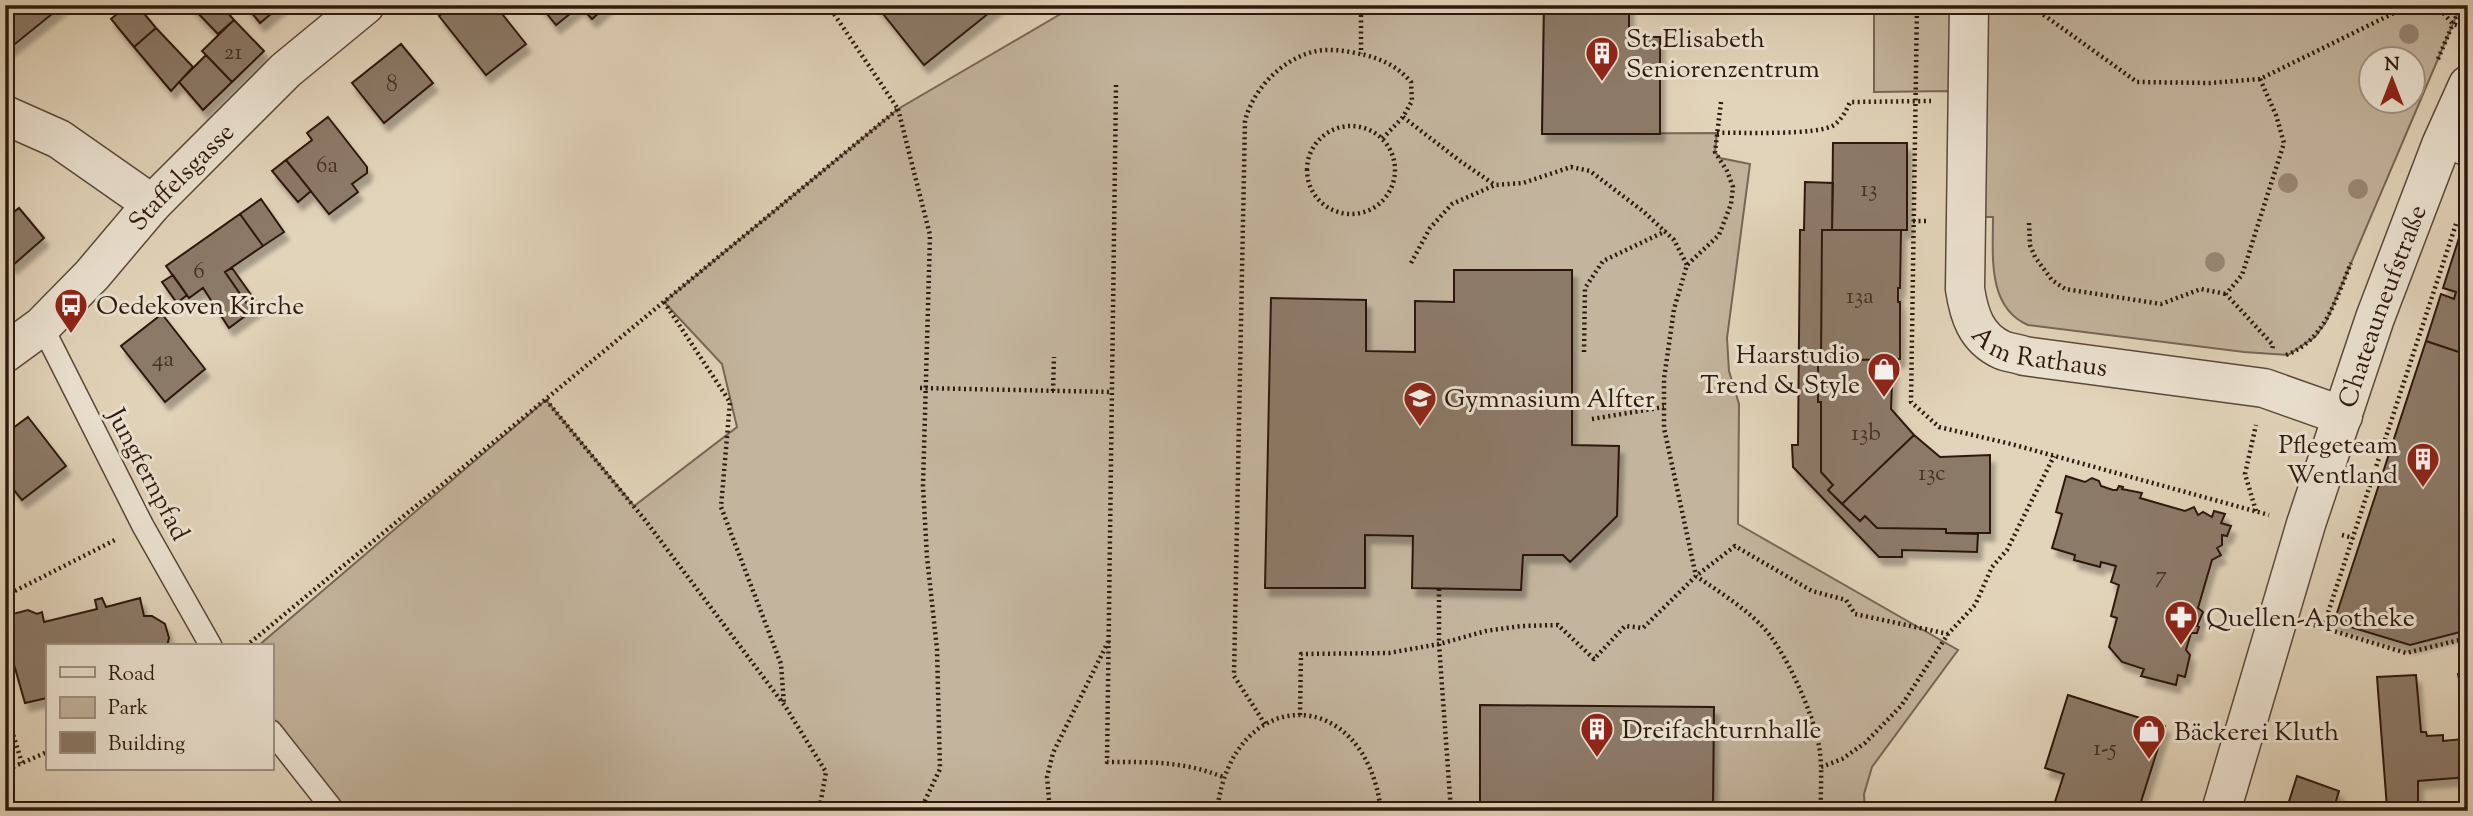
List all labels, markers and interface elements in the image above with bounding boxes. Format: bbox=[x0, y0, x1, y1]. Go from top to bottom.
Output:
place label: St. Elisabeth Seniorenzentrum bbox=[1626, 22, 1820, 89]
building icon: St. Elisabeth Seniorenzentrum bbox=[1583, 34, 1621, 83]
house number: 21 bbox=[224, 37, 242, 70]
north arrow bbox=[2358, 46, 2428, 116]
text: N bbox=[2384, 52, 2400, 79]
house number: 8 bbox=[386, 69, 398, 102]
street label: Staffelsgasse bbox=[121, 116, 244, 240]
house number: 6a bbox=[316, 150, 338, 183]
house number: 13 bbox=[1860, 174, 1878, 207]
street label: Chateauneufstraße bbox=[2330, 200, 2437, 413]
house number: 6 bbox=[193, 256, 205, 289]
house number: 13a bbox=[1846, 281, 1874, 314]
bus stop icon: Oedekoven Kirche bbox=[52, 286, 90, 335]
place label: Oedekoven Kirche bbox=[96, 289, 304, 326]
street label: Am Rathaus bbox=[1962, 319, 2110, 388]
place label: Haarstudio Trend & Style bbox=[1700, 338, 1860, 405]
house number: 4a bbox=[152, 344, 174, 377]
shop icon: Haarstudio Trend & Style bbox=[1865, 350, 1903, 399]
school or university icon: Gymnasium Alfter bbox=[1401, 379, 1439, 428]
place label: Gymnasium Alfter bbox=[1444, 382, 1655, 419]
street label: Jungfernpfad bbox=[95, 401, 197, 548]
house number: 13b bbox=[1851, 418, 1881, 451]
place label: Pflegeteam Wentland bbox=[2278, 428, 2398, 495]
building icon: Pflegeteam Wentland bbox=[2404, 440, 2442, 489]
house number: 13c bbox=[1918, 458, 1946, 491]
house number: 7 bbox=[2155, 560, 2167, 593]
pharmacy icon: Quellen-Apotheke bbox=[2162, 598, 2200, 647]
place label: Quellen-Apotheke bbox=[2206, 601, 2415, 638]
legend bbox=[46, 644, 273, 770]
text: Road bbox=[108, 660, 155, 690]
text: Park bbox=[108, 694, 149, 724]
building icon: Dreifachturnhalle bbox=[1578, 710, 1616, 759]
shop icon: Bäckerei Kluth bbox=[2130, 712, 2168, 761]
place label: Dreifachturnhalle bbox=[1622, 713, 1822, 750]
place label: Bäckerei Kluth bbox=[2174, 715, 2339, 752]
text: Building bbox=[108, 730, 185, 760]
house number: 1-5 bbox=[2093, 733, 2117, 766]

